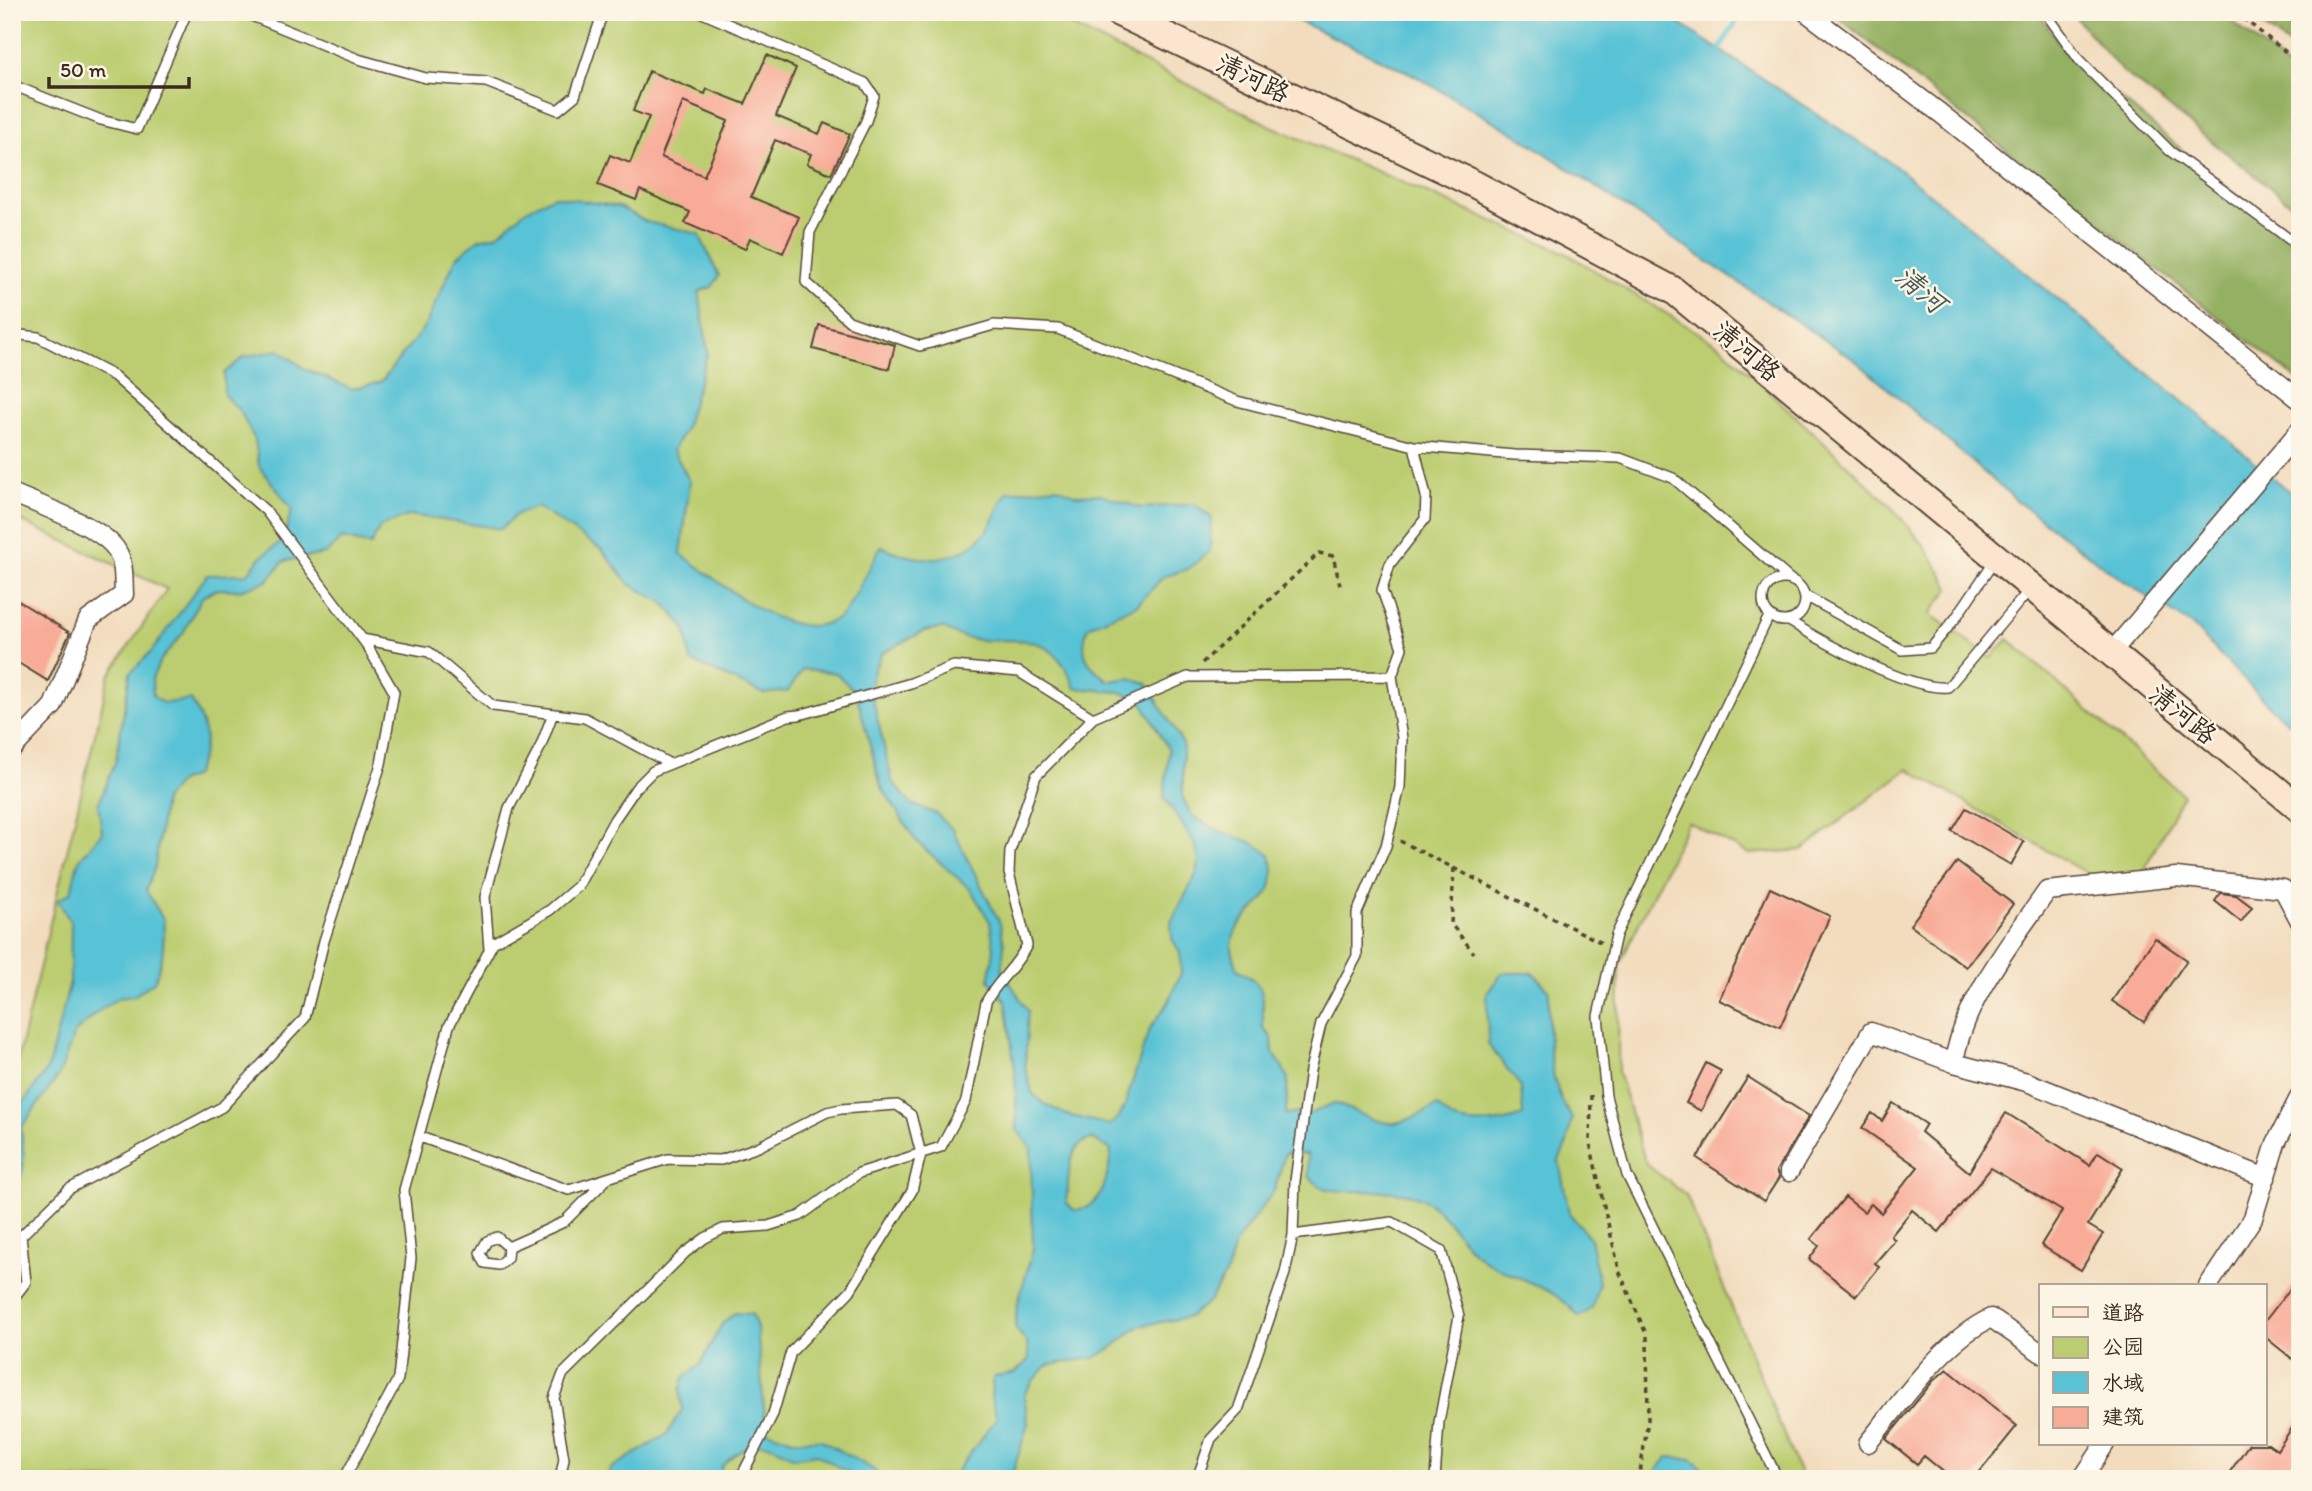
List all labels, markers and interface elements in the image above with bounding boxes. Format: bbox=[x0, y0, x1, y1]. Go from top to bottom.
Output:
scale bar bbox=[49, 46, 189, 90]
street label: 清河路 bbox=[1211, 47, 1295, 109]
text: 50 m bbox=[60, 57, 107, 82]
water label: 清河 bbox=[1889, 258, 1956, 323]
street label: 清河路 bbox=[1707, 314, 1787, 388]
street label: 清河路 bbox=[2143, 677, 2223, 751]
legend bbox=[2039, 1284, 2266, 1446]
text: 道路 bbox=[2102, 1300, 2144, 1325]
text: 公园 bbox=[2102, 1334, 2144, 1359]
text: 水域 bbox=[2102, 1370, 2144, 1395]
text: 建筑 bbox=[2102, 1404, 2144, 1429]

